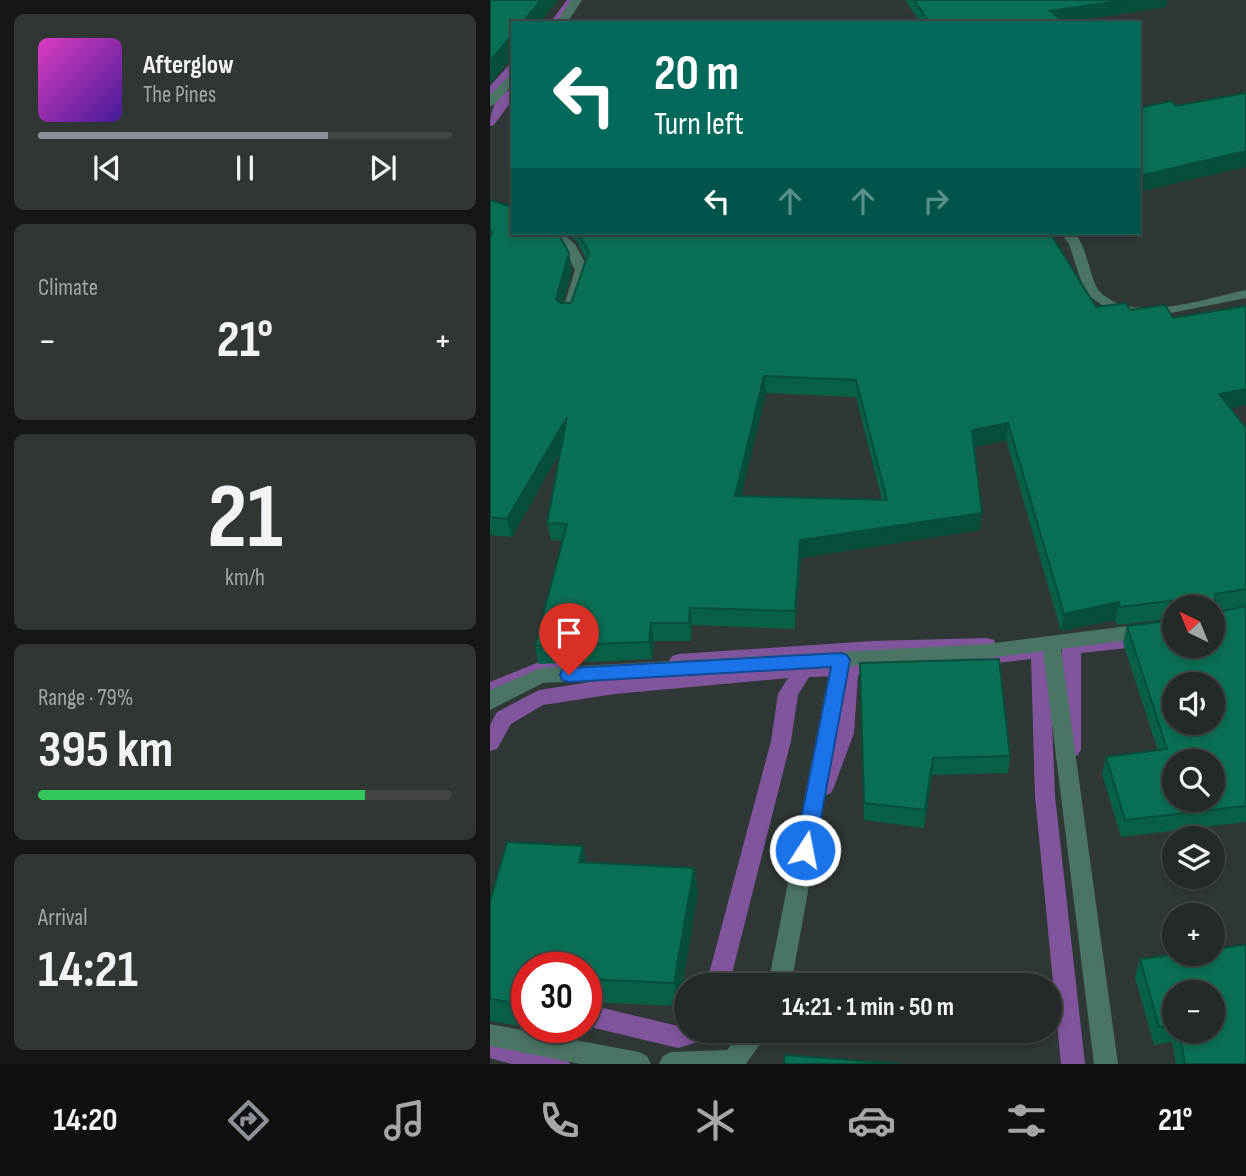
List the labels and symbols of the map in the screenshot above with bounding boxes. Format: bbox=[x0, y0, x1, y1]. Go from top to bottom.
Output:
north arrow bbox=[1162, 595, 1225, 658]
pin bbox=[539, 603, 599, 675]
position arrow bbox=[768, 813, 842, 887]
speed limit sign: 30 bbox=[511, 952, 602, 1043]

